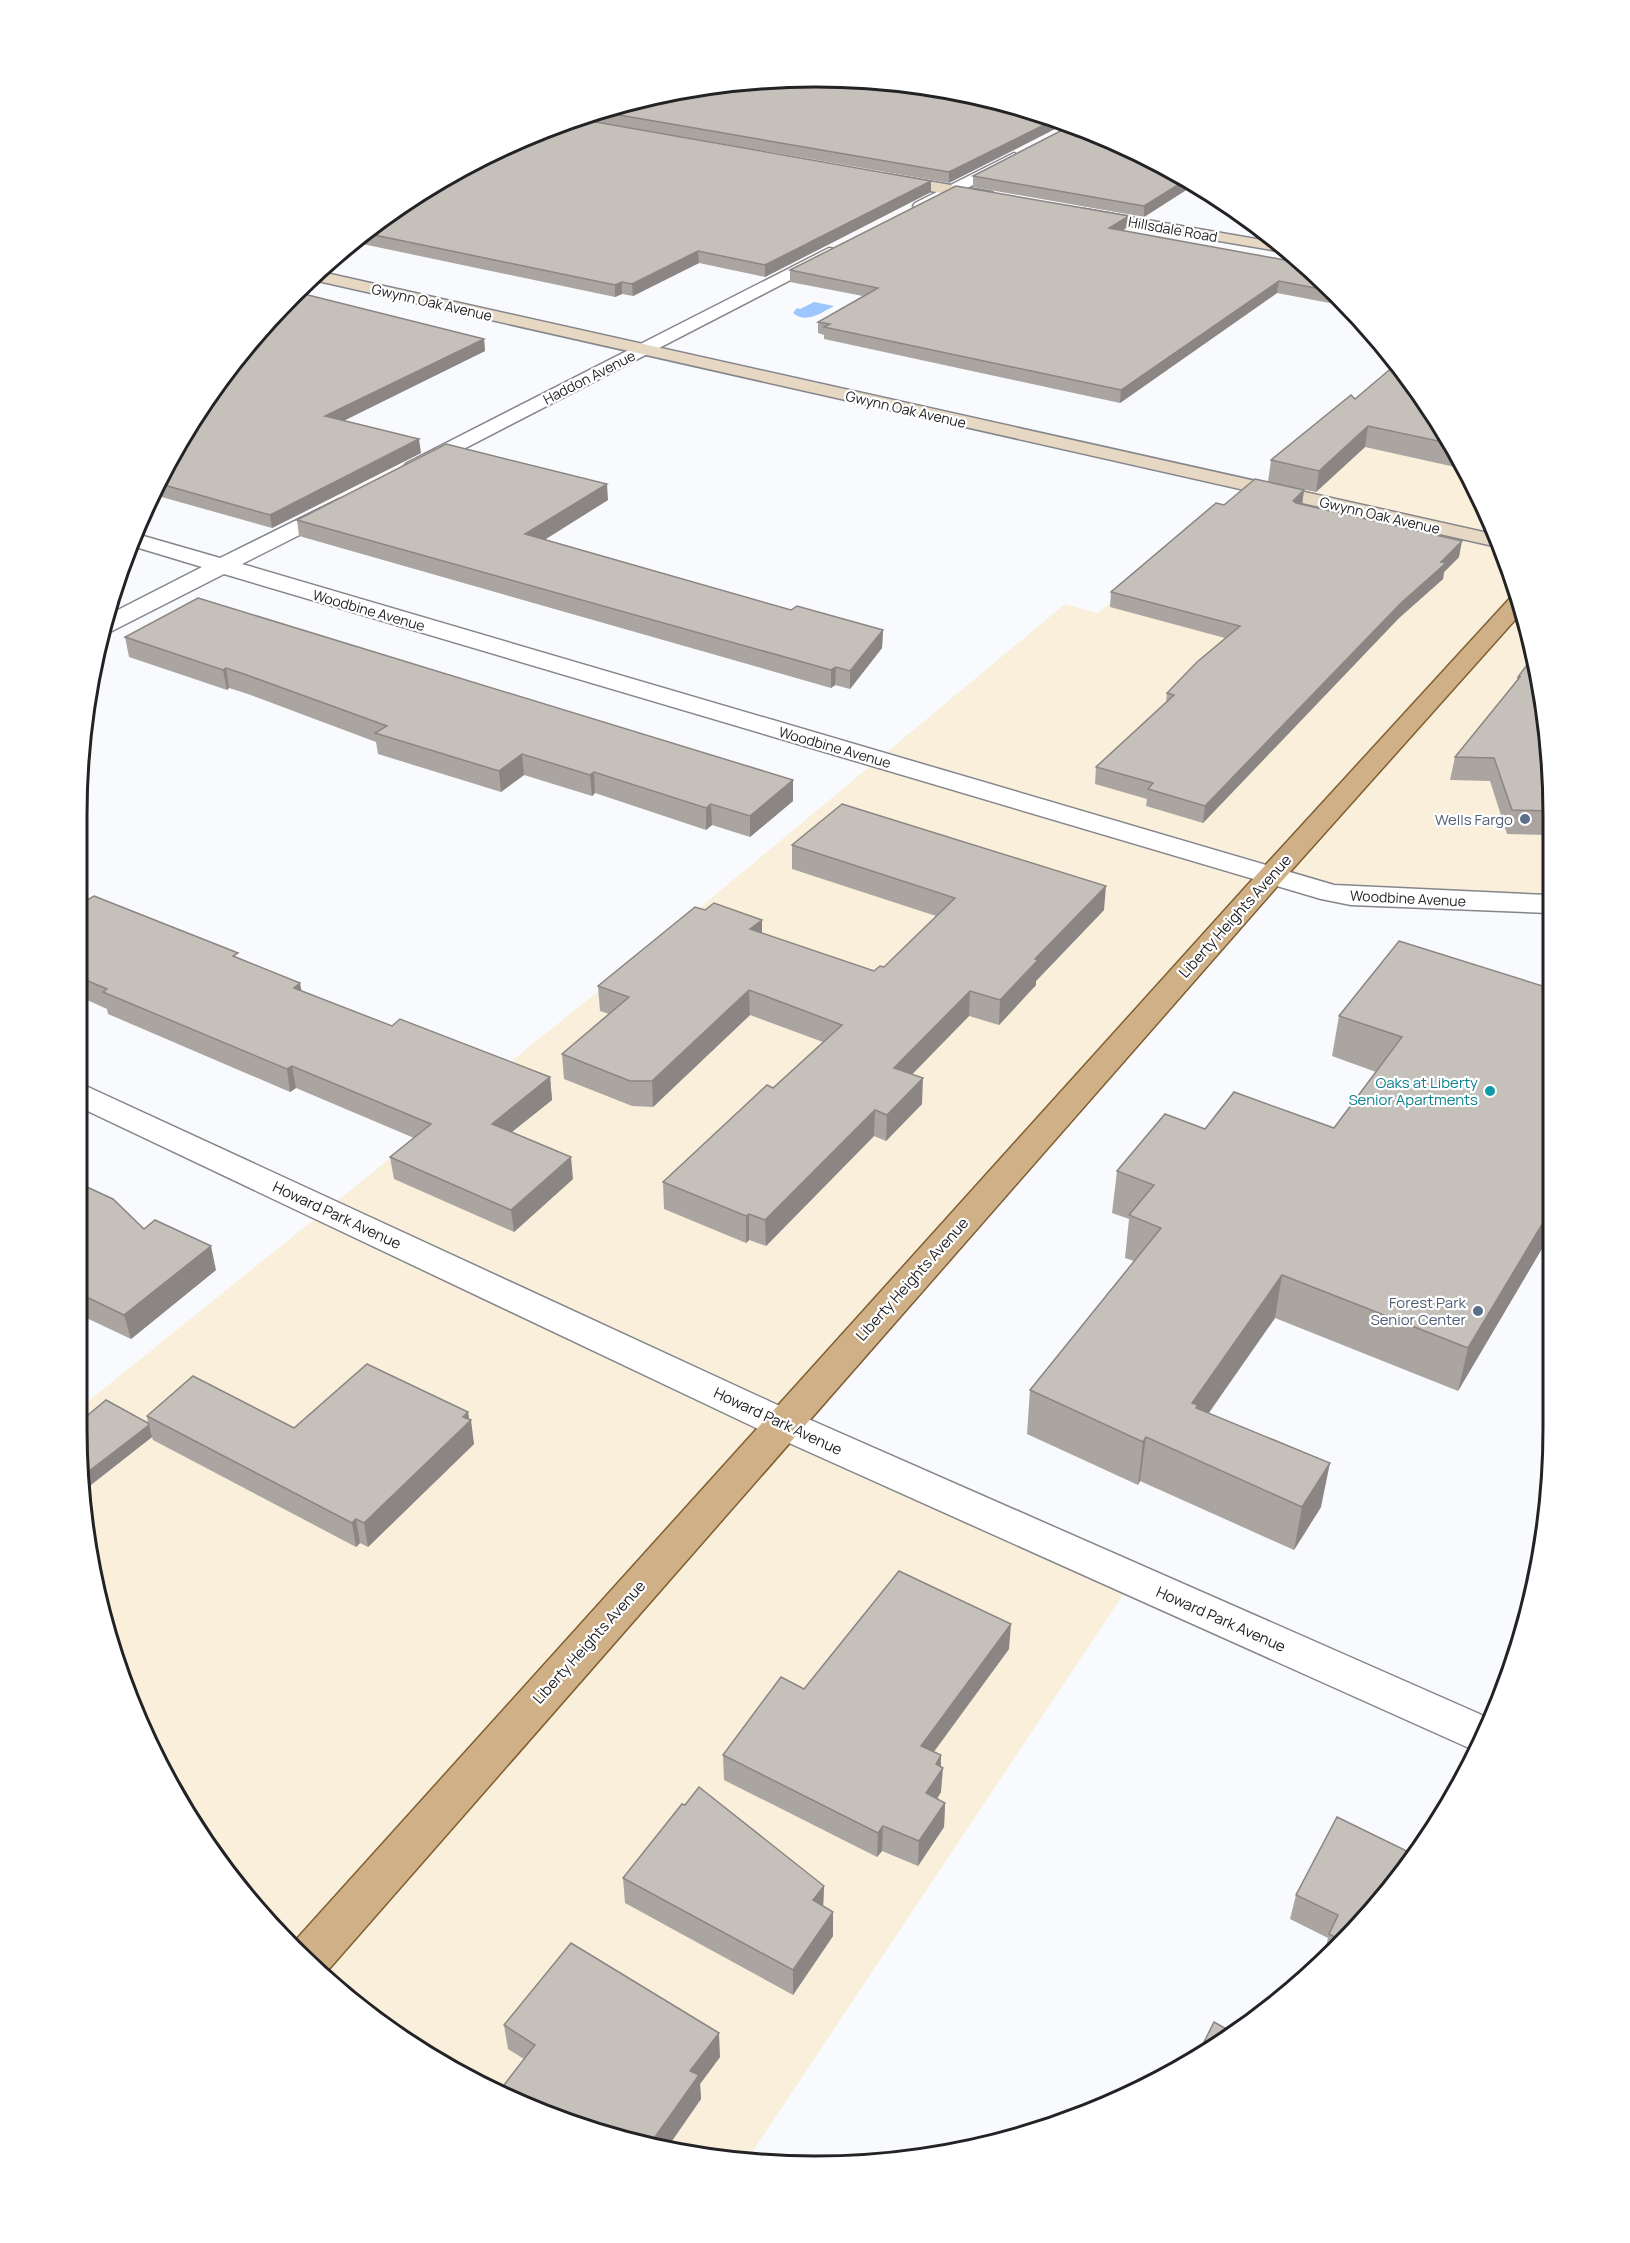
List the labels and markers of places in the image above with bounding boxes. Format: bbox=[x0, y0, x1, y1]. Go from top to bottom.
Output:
place label: Wells Fargo bbox=[1435, 809, 1513, 830]
marker: Wells Fargo bbox=[1518, 812, 1532, 826]
place label: Oaks at Liberty Senior Apartments bbox=[1348, 1072, 1478, 1110]
marker: Oaks at Liberty Senior Apartments bbox=[1483, 1084, 1497, 1098]
place label: Forest Park Senior Center bbox=[1370, 1292, 1467, 1330]
marker: Forest Park Senior Center bbox=[1471, 1304, 1485, 1318]

